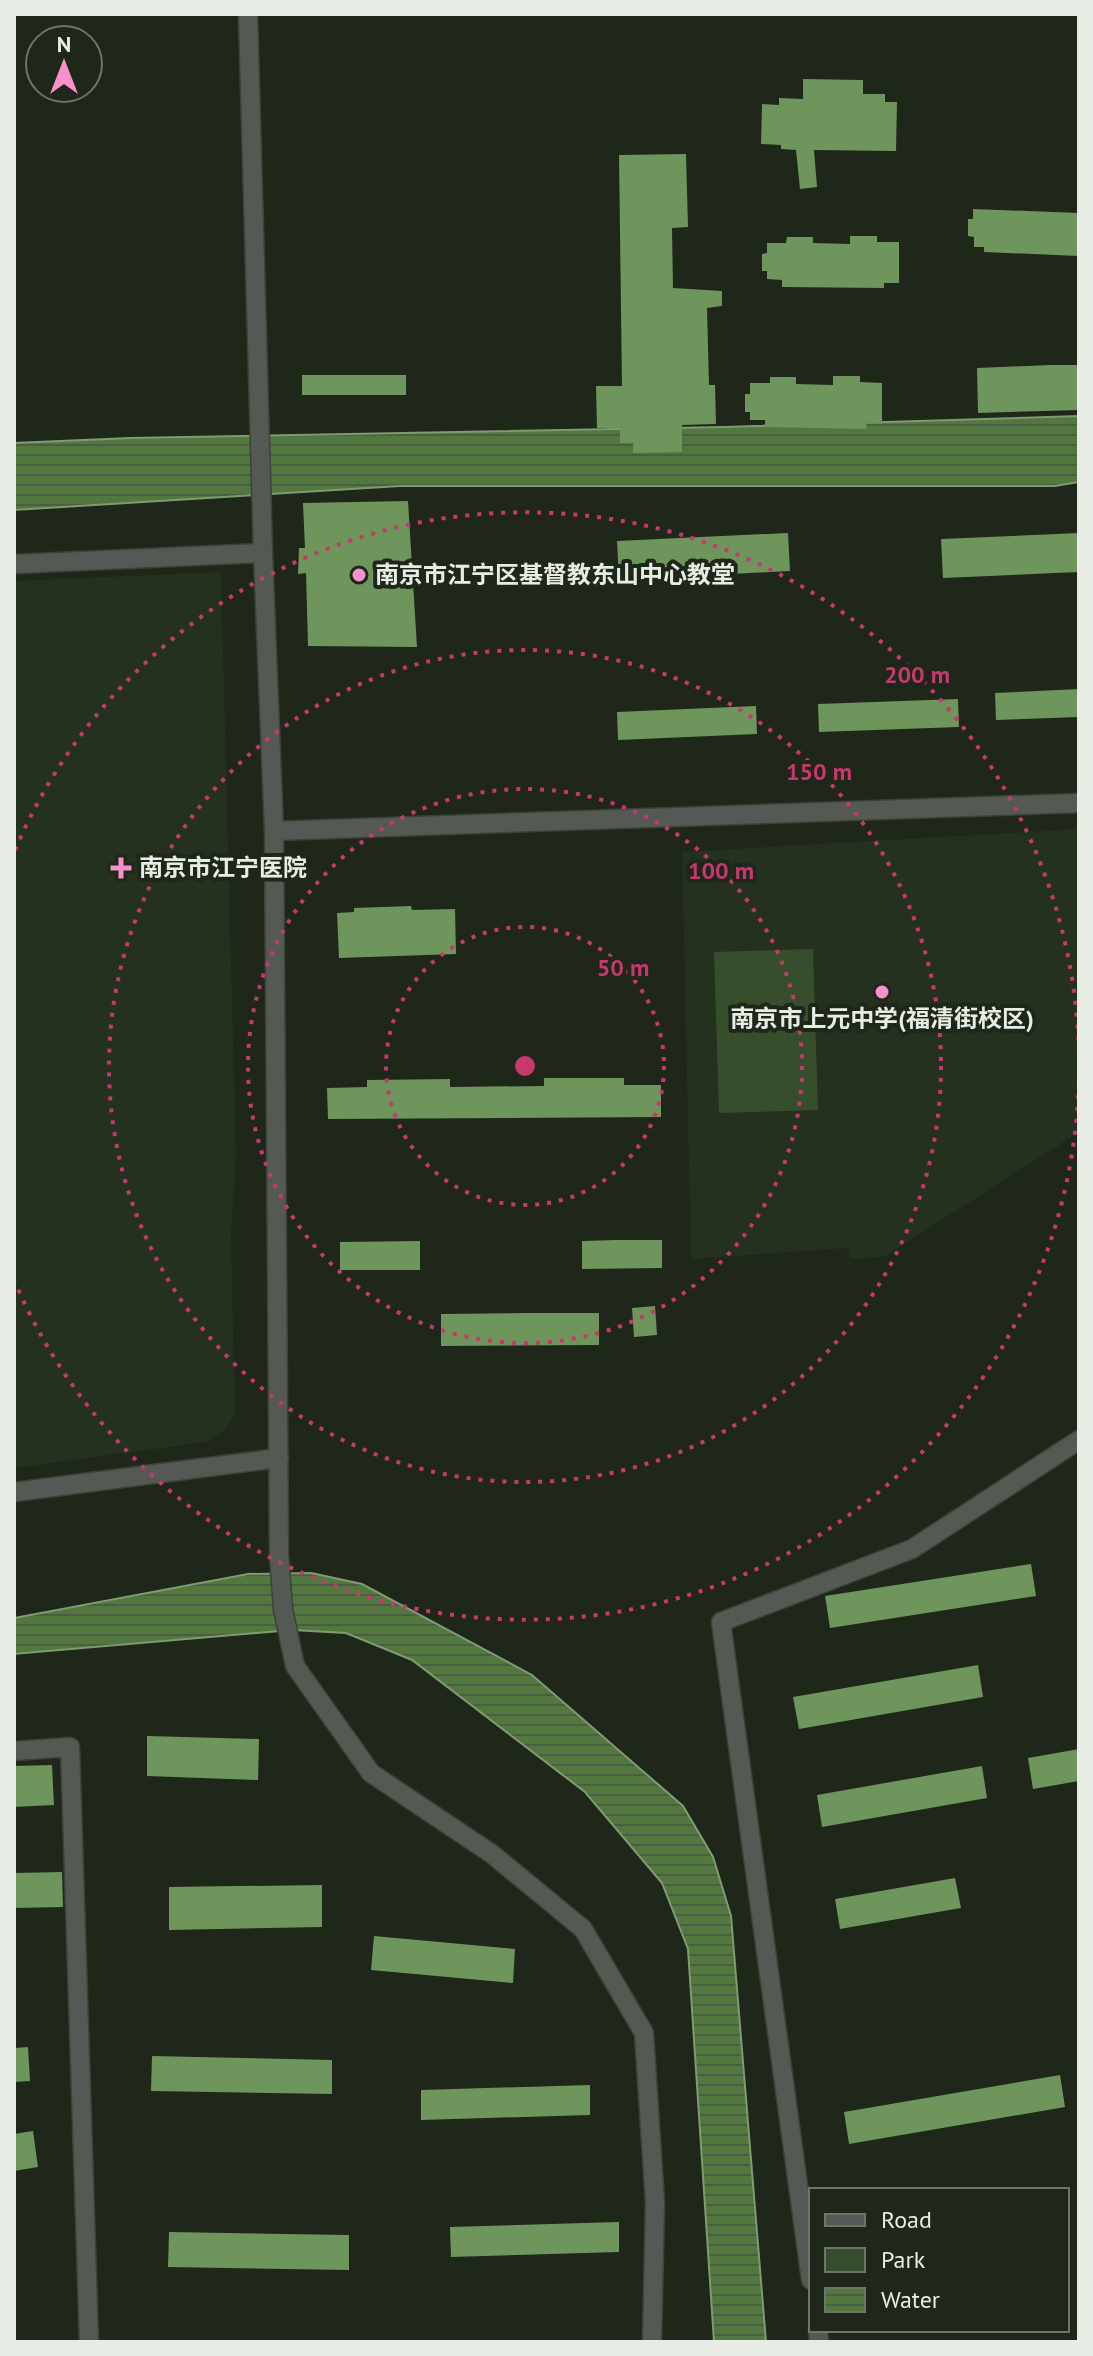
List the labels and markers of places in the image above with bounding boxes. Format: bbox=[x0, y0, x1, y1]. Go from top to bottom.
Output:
place label: 南京市江宁区基督教东山中心教堂 bbox=[375, 559, 735, 590]
marker: 南京市江宁区基督教东山中心教堂 bbox=[350, 566, 368, 584]
place label: 南京市江宁医院 bbox=[139, 852, 307, 883]
marker: 南京市江宁医院 bbox=[110, 857, 132, 879]
marker: 南京市上元中学(福清街校区) bbox=[873, 983, 891, 1001]
place label: 南京市上元中学(福清街校区) bbox=[730, 1003, 1034, 1034]
centre of rings bbox=[511, 1052, 539, 1080]

